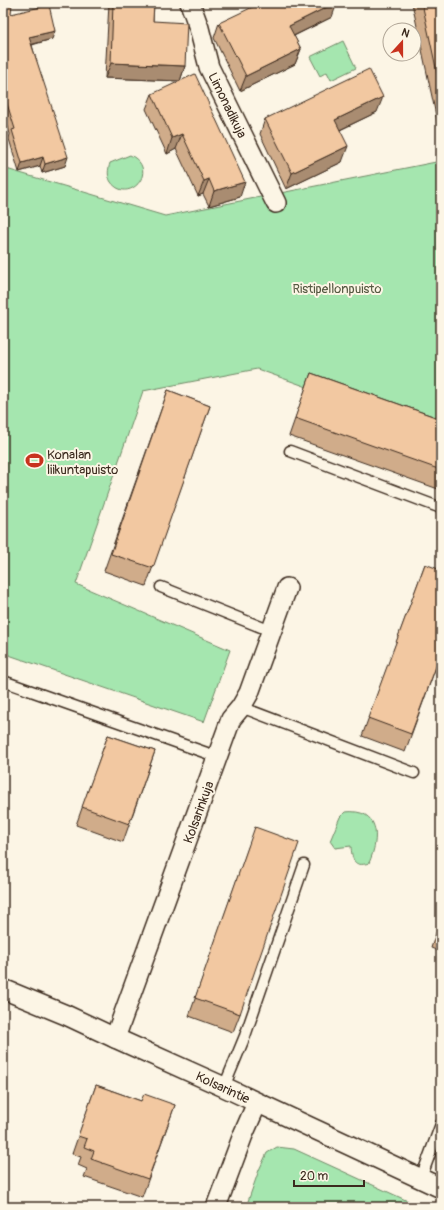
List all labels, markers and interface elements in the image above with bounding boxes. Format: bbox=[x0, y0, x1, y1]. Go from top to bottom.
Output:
north arrow bbox=[382, 22, 422, 62]
text: N bbox=[400, 26, 412, 41]
street label: Limonadikuja bbox=[204, 70, 250, 141]
park label: Ristipellonpuisto bbox=[292, 281, 382, 297]
place label: Konalan liikuntapuisto bbox=[47, 447, 118, 478]
sports icon: Konalan liikuntapuisto bbox=[24, 451, 44, 471]
street label: Kolsarinkuja bbox=[180, 779, 218, 846]
street label: Kolsarintie bbox=[193, 1068, 253, 1108]
scale bar bbox=[294, 1162, 364, 1188]
text: 20 m bbox=[300, 1169, 329, 1184]

